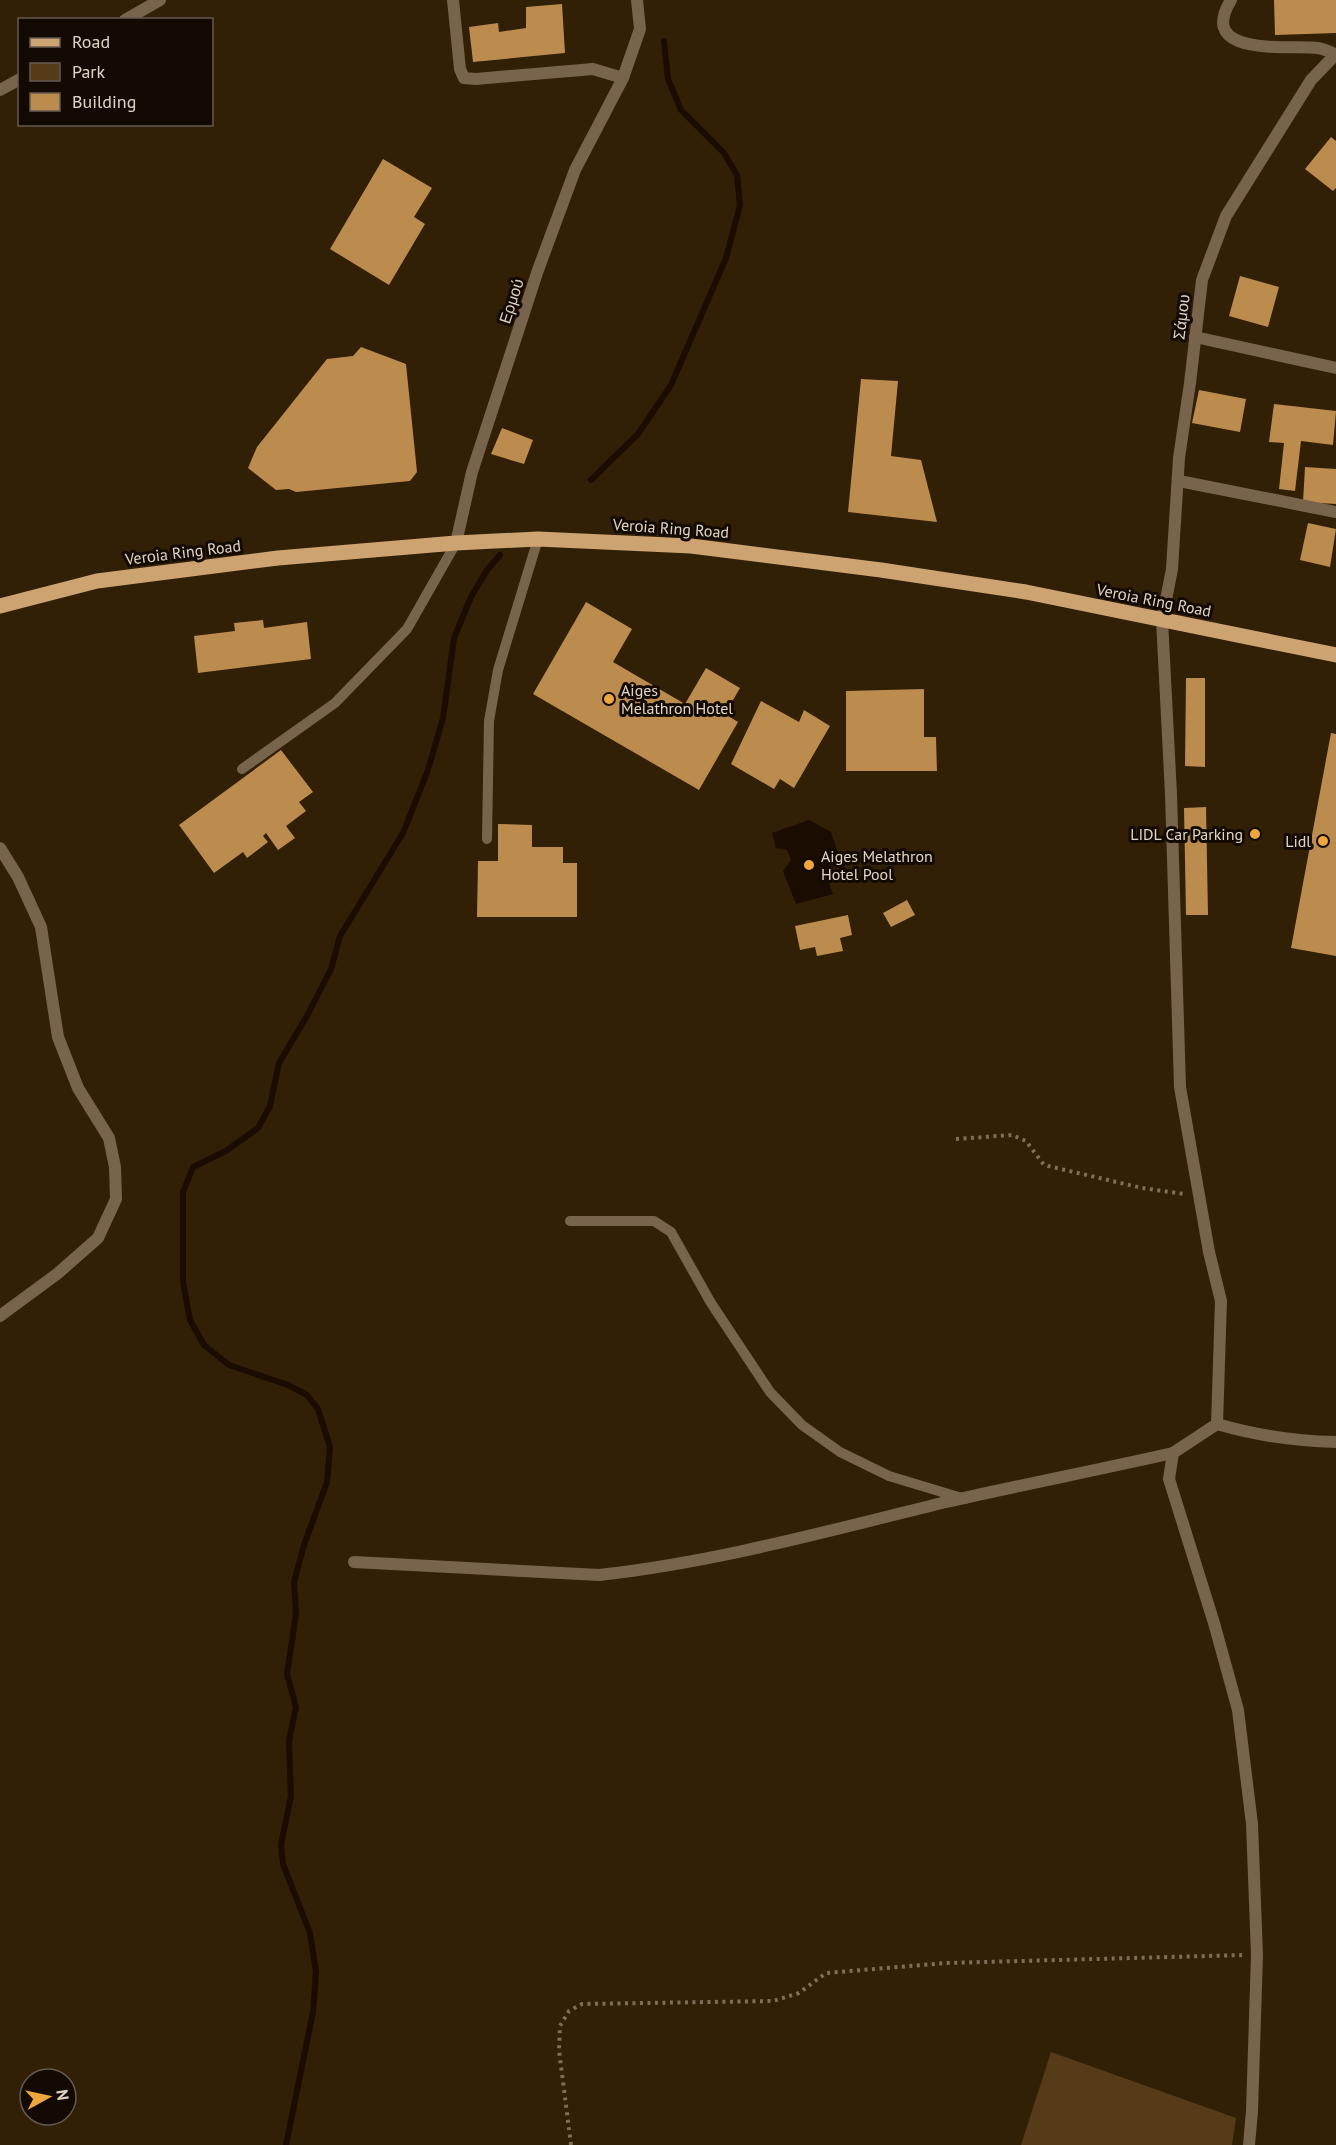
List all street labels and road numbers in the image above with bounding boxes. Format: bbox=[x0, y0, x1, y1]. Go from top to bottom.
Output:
street label: Ερμού bbox=[494, 276, 528, 326]
street label: Σάμου bbox=[1168, 293, 1194, 341]
street label: Verοia Ring Road bbox=[611, 514, 730, 542]
street label: Verοia Ring Road bbox=[123, 535, 242, 569]
street label: Verοia Ring Road bbox=[1094, 579, 1213, 621]

